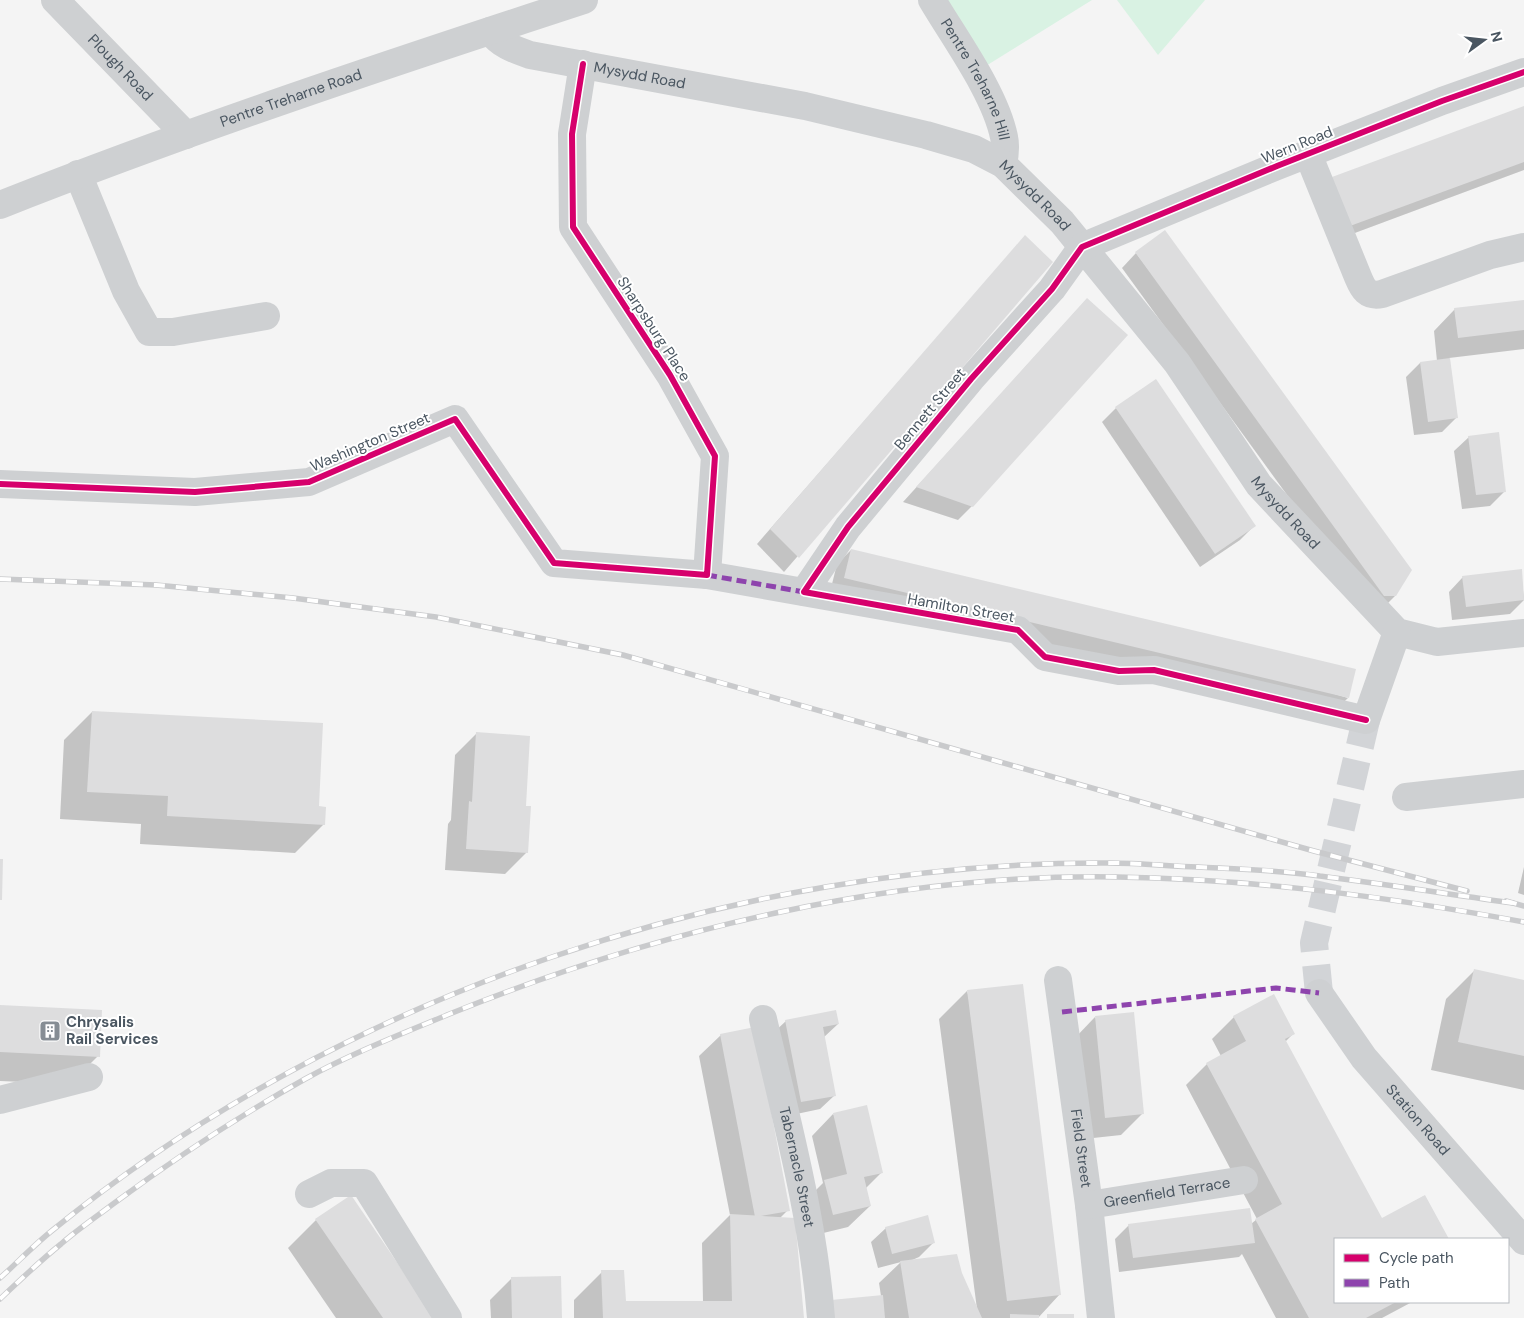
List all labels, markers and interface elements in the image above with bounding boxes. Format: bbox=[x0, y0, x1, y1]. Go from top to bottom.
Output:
street label: Pentre Treharne Hill bbox=[936, 15, 1014, 142]
north arrow bbox=[1459, 15, 1509, 65]
text: N bbox=[1487, 29, 1507, 44]
street label: Plough Road bbox=[83, 30, 157, 105]
street label: Mysydd Road bbox=[592, 57, 687, 94]
street label: Pentre Treharne Road bbox=[217, 64, 365, 132]
street label: Wern Road bbox=[1258, 122, 1336, 168]
street label: Mysydd Road bbox=[995, 156, 1075, 235]
street label: Sharpsburg Place bbox=[613, 273, 695, 385]
street label: Bennett Street bbox=[890, 364, 970, 454]
street label: Washington Street bbox=[307, 408, 433, 476]
street label: Mysydd Road bbox=[1246, 472, 1324, 554]
street label: Hamilton Street bbox=[906, 589, 1016, 627]
place label: Chrysalis Rail Services bbox=[66, 1012, 159, 1049]
building icon: Chrysalis Rail Services bbox=[38, 1019, 62, 1043]
street label: Station Road bbox=[1381, 1080, 1455, 1160]
street label: Tabernacle Street bbox=[774, 1105, 819, 1229]
street label: Field Street bbox=[1066, 1108, 1097, 1189]
street label: Greenfield Terrace bbox=[1102, 1172, 1232, 1212]
legend bbox=[1334, 1238, 1509, 1303]
text: Cycle path bbox=[1379, 1248, 1454, 1268]
text: Path bbox=[1379, 1273, 1410, 1293]

